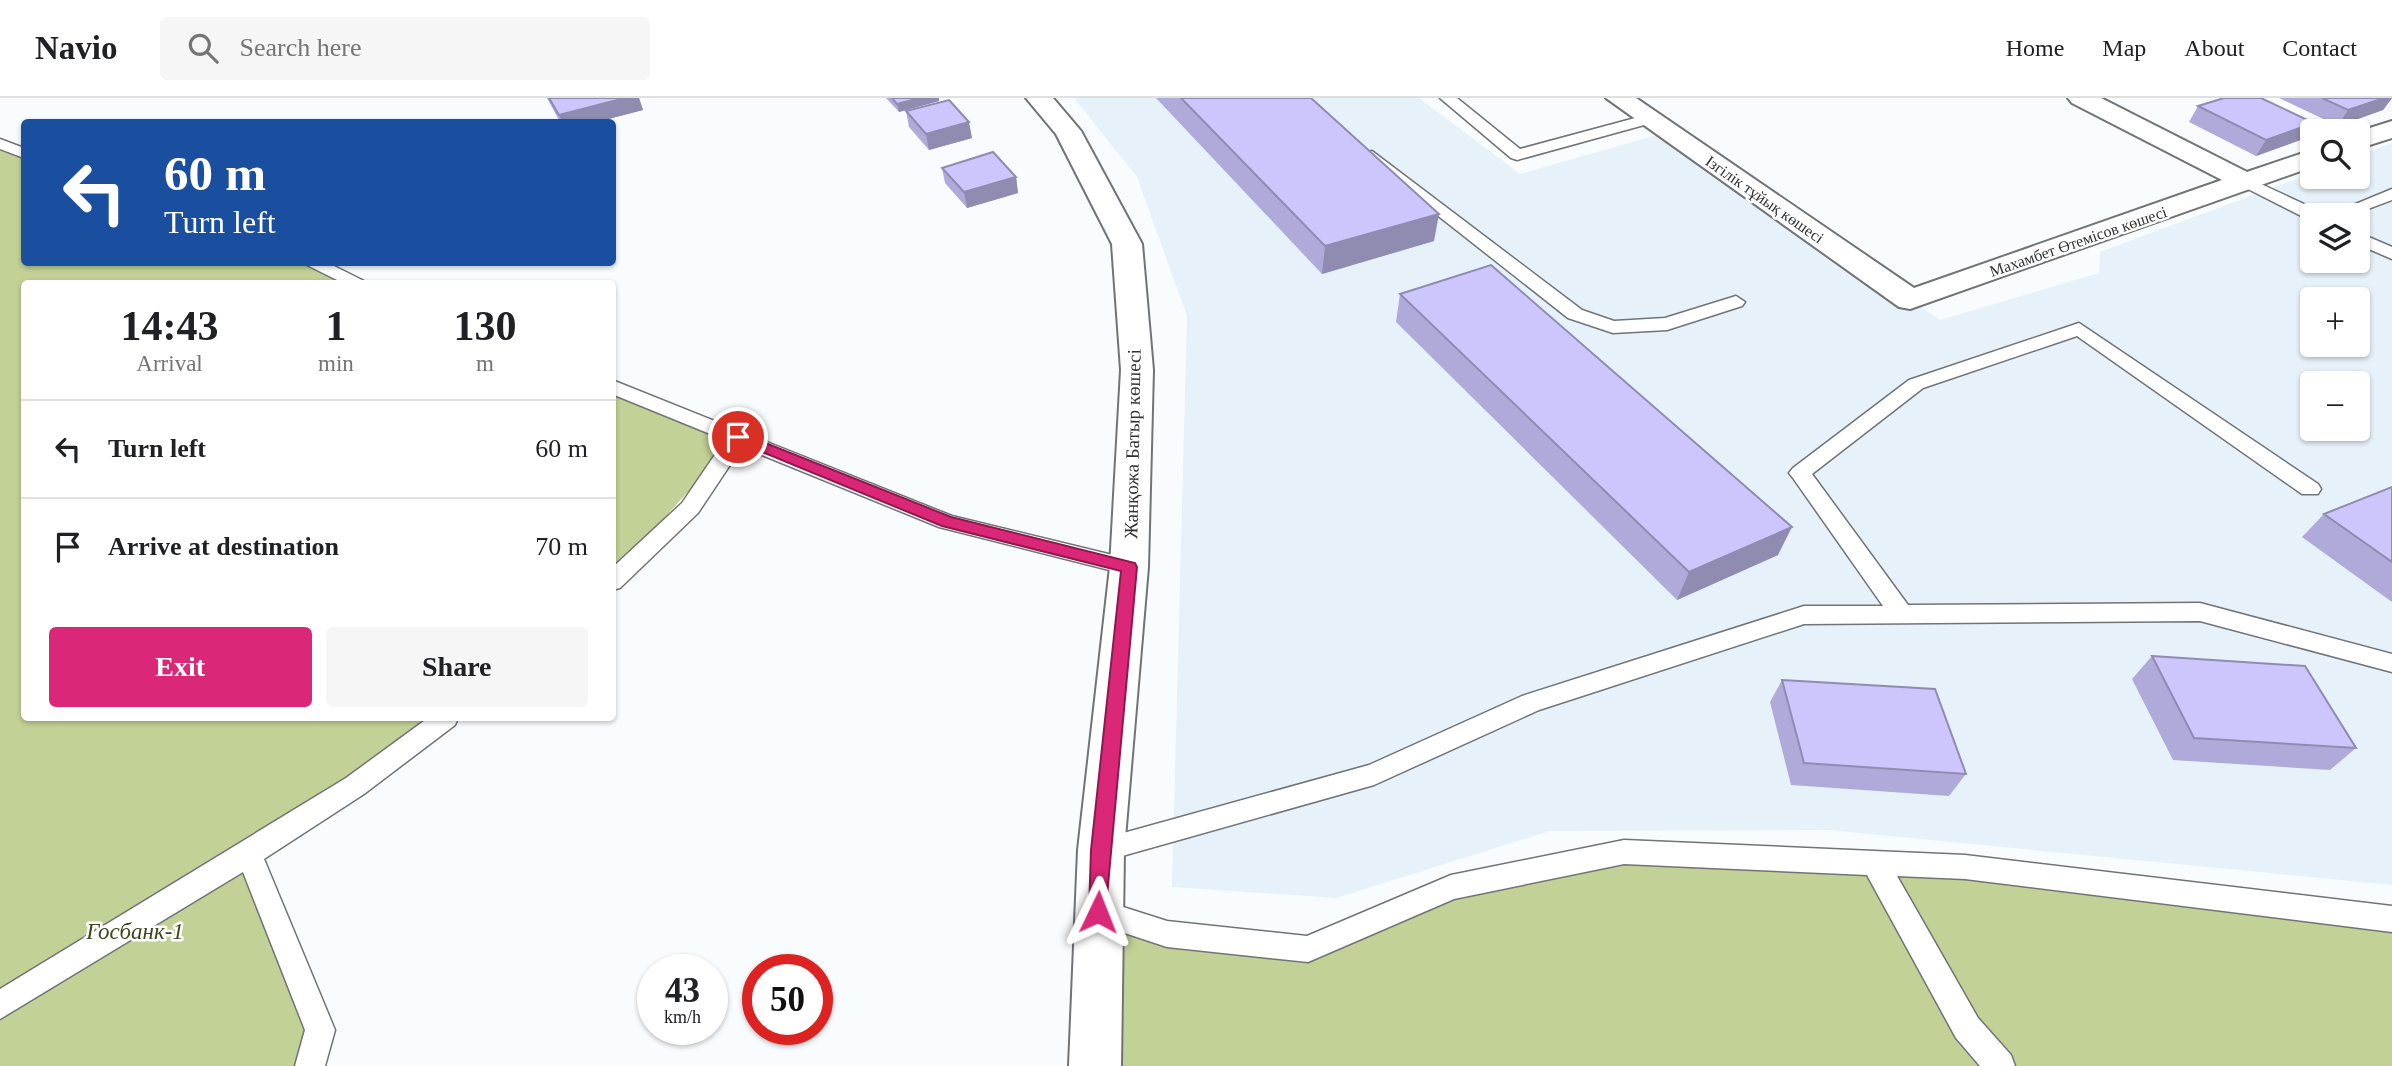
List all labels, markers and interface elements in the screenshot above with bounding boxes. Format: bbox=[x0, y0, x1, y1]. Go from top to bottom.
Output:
search box bbox=[160, 17, 650, 80]
icon: search bbox=[184, 29, 222, 67]
text: Navio bbox=[35, 30, 118, 66]
text: Search here bbox=[240, 33, 361, 62]
text: Home bbox=[2006, 35, 2064, 61]
text: Map bbox=[2102, 35, 2146, 61]
text: About bbox=[2184, 35, 2244, 61]
text: Contact bbox=[2282, 35, 2357, 61]
map controls bbox=[2300, 119, 2370, 441]
button: search bbox=[2300, 119, 2370, 189]
text: 60 m bbox=[164, 146, 266, 201]
icon: left bbox=[49, 147, 140, 238]
street label: Ізгілік тұйық көшесі bbox=[1702, 152, 1827, 248]
street label: Махамбет Өтемісов көшесі bbox=[1987, 203, 2170, 280]
button: layers bbox=[2300, 203, 2370, 273]
text: Turn left bbox=[164, 204, 276, 240]
button: + bbox=[2300, 287, 2370, 357]
text: 14:43 bbox=[121, 303, 219, 349]
text: 1 bbox=[325, 303, 346, 349]
text: 130 bbox=[453, 303, 516, 349]
street label: Жанқожа Батыр көшесі bbox=[1120, 349, 1145, 539]
text: Arrival bbox=[136, 351, 203, 376]
text: min bbox=[318, 351, 354, 376]
text: m bbox=[476, 351, 494, 376]
button: − bbox=[2300, 371, 2370, 441]
pin bbox=[708, 407, 768, 467]
icon: arrive bbox=[719, 418, 757, 456]
icon: left bbox=[49, 430, 87, 468]
text: Turn left bbox=[108, 434, 206, 463]
text: 60 m bbox=[535, 434, 588, 463]
icon: arrive bbox=[49, 528, 87, 566]
text: Arrive at destination bbox=[108, 532, 339, 561]
text: 70 m bbox=[535, 532, 588, 561]
button: Exit bbox=[49, 627, 312, 707]
button: Share bbox=[326, 627, 588, 707]
position arrow bbox=[1061, 875, 1135, 949]
park label: Госбанк-1 bbox=[85, 919, 184, 944]
speed limit sign: 50 bbox=[742, 954, 833, 1045]
text: 43 bbox=[665, 971, 700, 1010]
text: km/h bbox=[664, 1007, 701, 1027]

